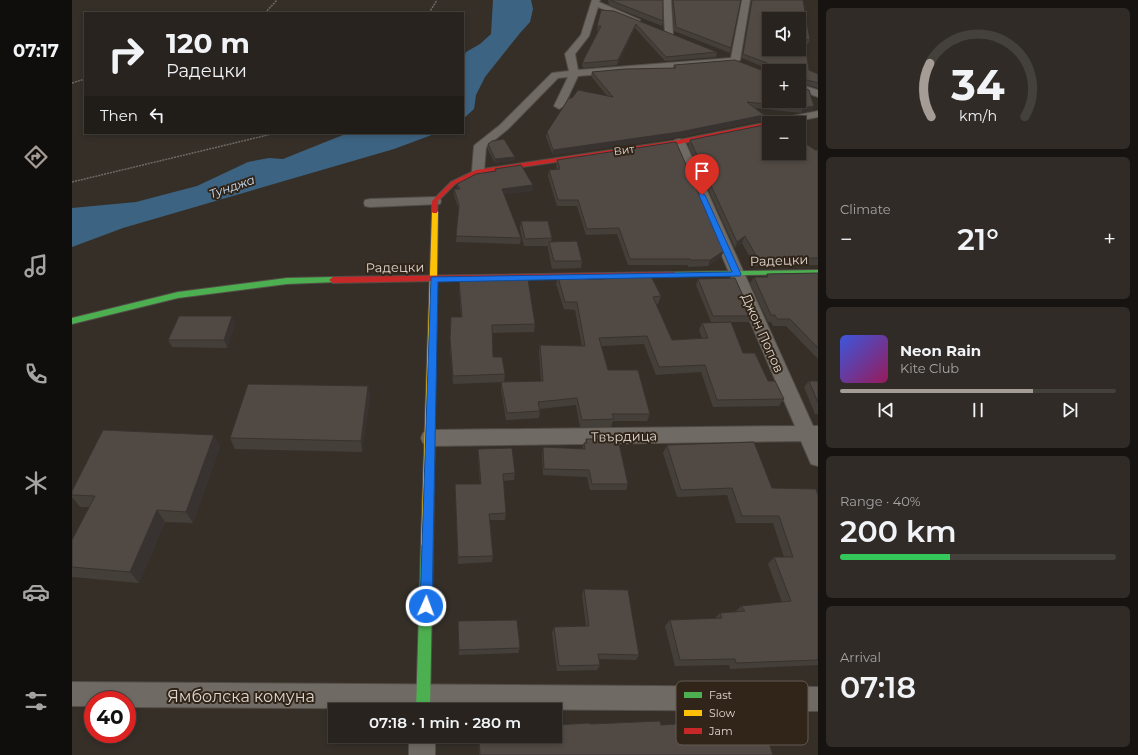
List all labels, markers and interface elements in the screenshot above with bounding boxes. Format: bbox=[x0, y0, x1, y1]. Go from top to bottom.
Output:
map controls bbox=[762, 12, 806, 160]
button: sound bbox=[762, 12, 806, 56]
text: 120 m bbox=[166, 26, 250, 60]
icon: right bbox=[100, 28, 152, 80]
text: 07:17 bbox=[13, 40, 59, 62]
text: Радецки bbox=[166, 60, 247, 82]
text: 34 bbox=[950, 60, 1005, 110]
button: + bbox=[762, 64, 806, 108]
icon: left bbox=[146, 104, 168, 126]
text: Then bbox=[100, 106, 138, 125]
text: km/h bbox=[959, 106, 997, 124]
button: − bbox=[762, 116, 806, 160]
street label: Вит bbox=[613, 141, 636, 158]
icon: directions bbox=[22, 143, 50, 171]
pin bbox=[685, 154, 719, 195]
icon: arrive bbox=[691, 160, 713, 182]
water label: Тунджа bbox=[207, 172, 257, 201]
text: Climate bbox=[840, 201, 891, 217]
text: 21° bbox=[957, 221, 999, 258]
text: − bbox=[840, 226, 853, 253]
text: + bbox=[1103, 226, 1116, 253]
street label: Радецки bbox=[749, 251, 809, 269]
icon: music bbox=[22, 252, 50, 280]
street label: Радецки bbox=[366, 258, 424, 276]
street label: Джон Попов bbox=[738, 291, 788, 375]
text: Neon Rain bbox=[900, 341, 981, 360]
icon: phone bbox=[22, 360, 50, 388]
text: Kite Club bbox=[900, 360, 959, 376]
icon: previous bbox=[875, 399, 897, 421]
icon: pause bbox=[967, 399, 989, 421]
icon: next bbox=[1059, 399, 1081, 421]
street label: Твърдица bbox=[591, 427, 657, 445]
icon: climate bbox=[22, 469, 50, 497]
text: Range · 40% bbox=[840, 493, 921, 509]
text: 200 km bbox=[840, 513, 957, 550]
icon: car bbox=[22, 578, 50, 606]
position arrow bbox=[405, 585, 447, 627]
text: Arrival bbox=[840, 649, 881, 665]
text: 07:18 bbox=[840, 669, 916, 706]
legend bbox=[676, 681, 808, 745]
icon: filters bbox=[22, 687, 50, 715]
street label: Ямболска комуна bbox=[167, 687, 315, 706]
text: Fast bbox=[709, 688, 733, 702]
speed limit sign: 40 bbox=[84, 691, 136, 743]
text: Slow bbox=[709, 706, 735, 720]
text: 07:18 · 1 min · 280 m bbox=[369, 713, 521, 732]
text: Jam bbox=[708, 724, 733, 738]

